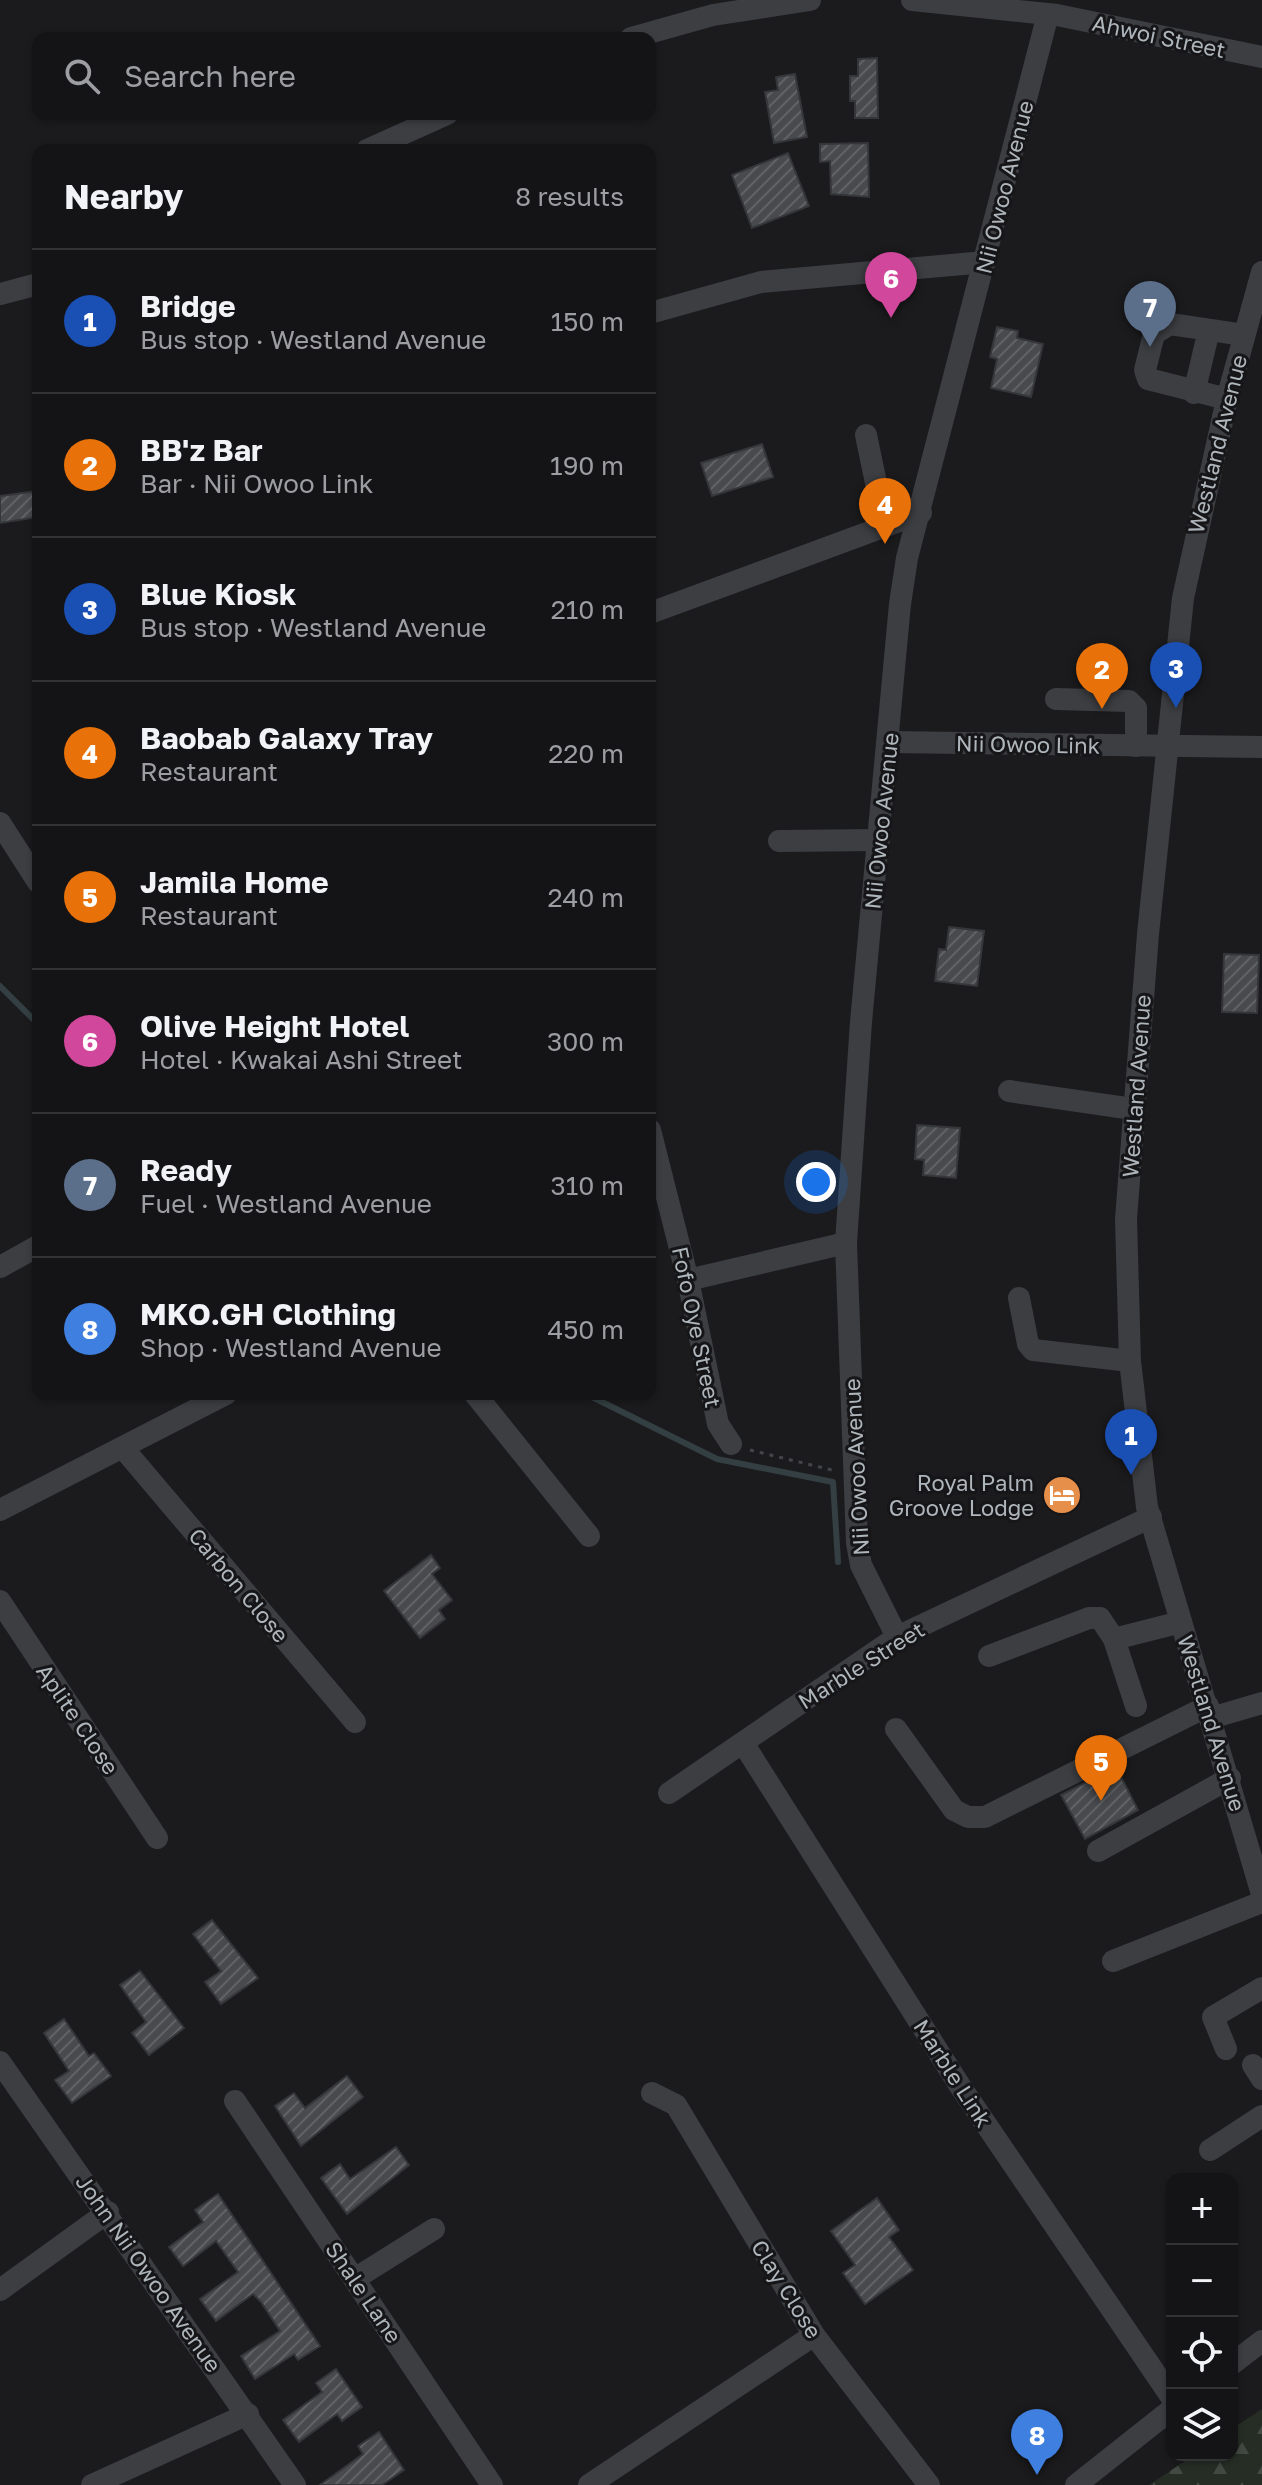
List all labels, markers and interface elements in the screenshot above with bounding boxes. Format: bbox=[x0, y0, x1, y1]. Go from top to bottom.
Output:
street label: Ahwoi Street bbox=[1090, 9, 1228, 63]
search box bbox=[32, 32, 656, 120]
icon: search bbox=[60, 54, 104, 98]
text: Search here bbox=[124, 58, 296, 94]
street label: Nii Owoo Avenue bbox=[969, 98, 1039, 276]
text: Nearby bbox=[64, 176, 184, 216]
text: 8 results bbox=[515, 181, 624, 212]
pin: 6 bbox=[865, 252, 917, 318]
pin: 7 bbox=[1124, 281, 1176, 347]
text: Bridge bbox=[140, 288, 236, 324]
text: 1 bbox=[83, 306, 97, 337]
text: 150 m bbox=[551, 306, 624, 337]
text: Bus stop · Westland Avenue bbox=[140, 324, 486, 355]
street label: Westland Avenue bbox=[1182, 352, 1252, 536]
text: BB'z Bar bbox=[140, 432, 263, 468]
text: 2 bbox=[82, 450, 98, 481]
text: 190 m bbox=[550, 450, 624, 481]
text: Bar · Nii Owoo Link bbox=[140, 468, 373, 499]
pin: 4 bbox=[859, 478, 911, 544]
text: Blue Kiosk bbox=[140, 576, 296, 612]
text: 3 bbox=[82, 594, 98, 625]
text: 210 m bbox=[551, 594, 624, 625]
text: Bus stop · Westland Avenue bbox=[140, 612, 486, 643]
pin: 3 bbox=[1150, 642, 1202, 708]
pin: 2 bbox=[1076, 643, 1128, 709]
text: Baobab Galaxy Tray bbox=[140, 720, 433, 756]
street label: Nii Owoo Link bbox=[956, 729, 1100, 759]
street label: Nii Owoo Avenue bbox=[858, 731, 904, 911]
text: 4 bbox=[82, 738, 98, 769]
text: 220 m bbox=[548, 738, 624, 769]
text: Restaurant bbox=[140, 756, 278, 787]
text: Jamila Home bbox=[140, 864, 329, 900]
text: 5 bbox=[82, 882, 98, 913]
text: 240 m bbox=[547, 882, 624, 913]
text: Restaurant bbox=[140, 900, 278, 931]
street label: Westland Avenue bbox=[1116, 994, 1156, 1178]
text: Olive Height Hotel bbox=[140, 1008, 409, 1044]
text: 6 bbox=[82, 1026, 98, 1057]
text: 300 m bbox=[547, 1026, 624, 1057]
text: Hotel · Kwakai Ashi Street bbox=[140, 1044, 462, 1075]
text: Ready bbox=[140, 1152, 232, 1188]
your location bbox=[796, 1162, 836, 1202]
text: 7 bbox=[83, 1170, 97, 1201]
text: 310 m bbox=[551, 1170, 624, 1201]
text: Fuel · Westland Avenue bbox=[140, 1188, 432, 1219]
street label: Fofo Oye Street bbox=[667, 1244, 727, 1410]
text: MKO.GH Clothing bbox=[140, 1296, 396, 1332]
text: 8 bbox=[82, 1314, 98, 1345]
text: 450 m bbox=[547, 1314, 624, 1345]
text: Shop · Westland Avenue bbox=[140, 1332, 441, 1363]
street label: Nii Owoo Avenue bbox=[838, 1378, 874, 1556]
pin: 1 bbox=[1105, 1409, 1157, 1475]
place label: Royal Palm Groove Lodge bbox=[889, 1469, 1034, 1521]
hotel icon: Royal Palm Groove Lodge bbox=[1041, 1474, 1083, 1516]
street label: Carbon Close bbox=[183, 1522, 295, 1648]
street label: Marble Street bbox=[793, 1615, 929, 1715]
street label: Westland Avenue bbox=[1172, 1631, 1252, 1815]
street label: Aplite Close bbox=[31, 1659, 125, 1779]
pin: 5 bbox=[1075, 1735, 1127, 1801]
street label: Marble Link bbox=[908, 2014, 998, 2132]
street label: John Nii Owoo Avenue bbox=[70, 2169, 228, 2377]
map controls bbox=[1166, 2173, 1238, 2461]
button: + bbox=[1166, 2173, 1238, 2245]
street label: Clay Close bbox=[746, 2235, 828, 2343]
street label: Shale Lane bbox=[320, 2236, 408, 2348]
button: − bbox=[1166, 2245, 1238, 2317]
button: locate bbox=[1166, 2317, 1238, 2389]
button: layers bbox=[1166, 2389, 1238, 2461]
pin: 8 bbox=[1011, 2409, 1063, 2475]

